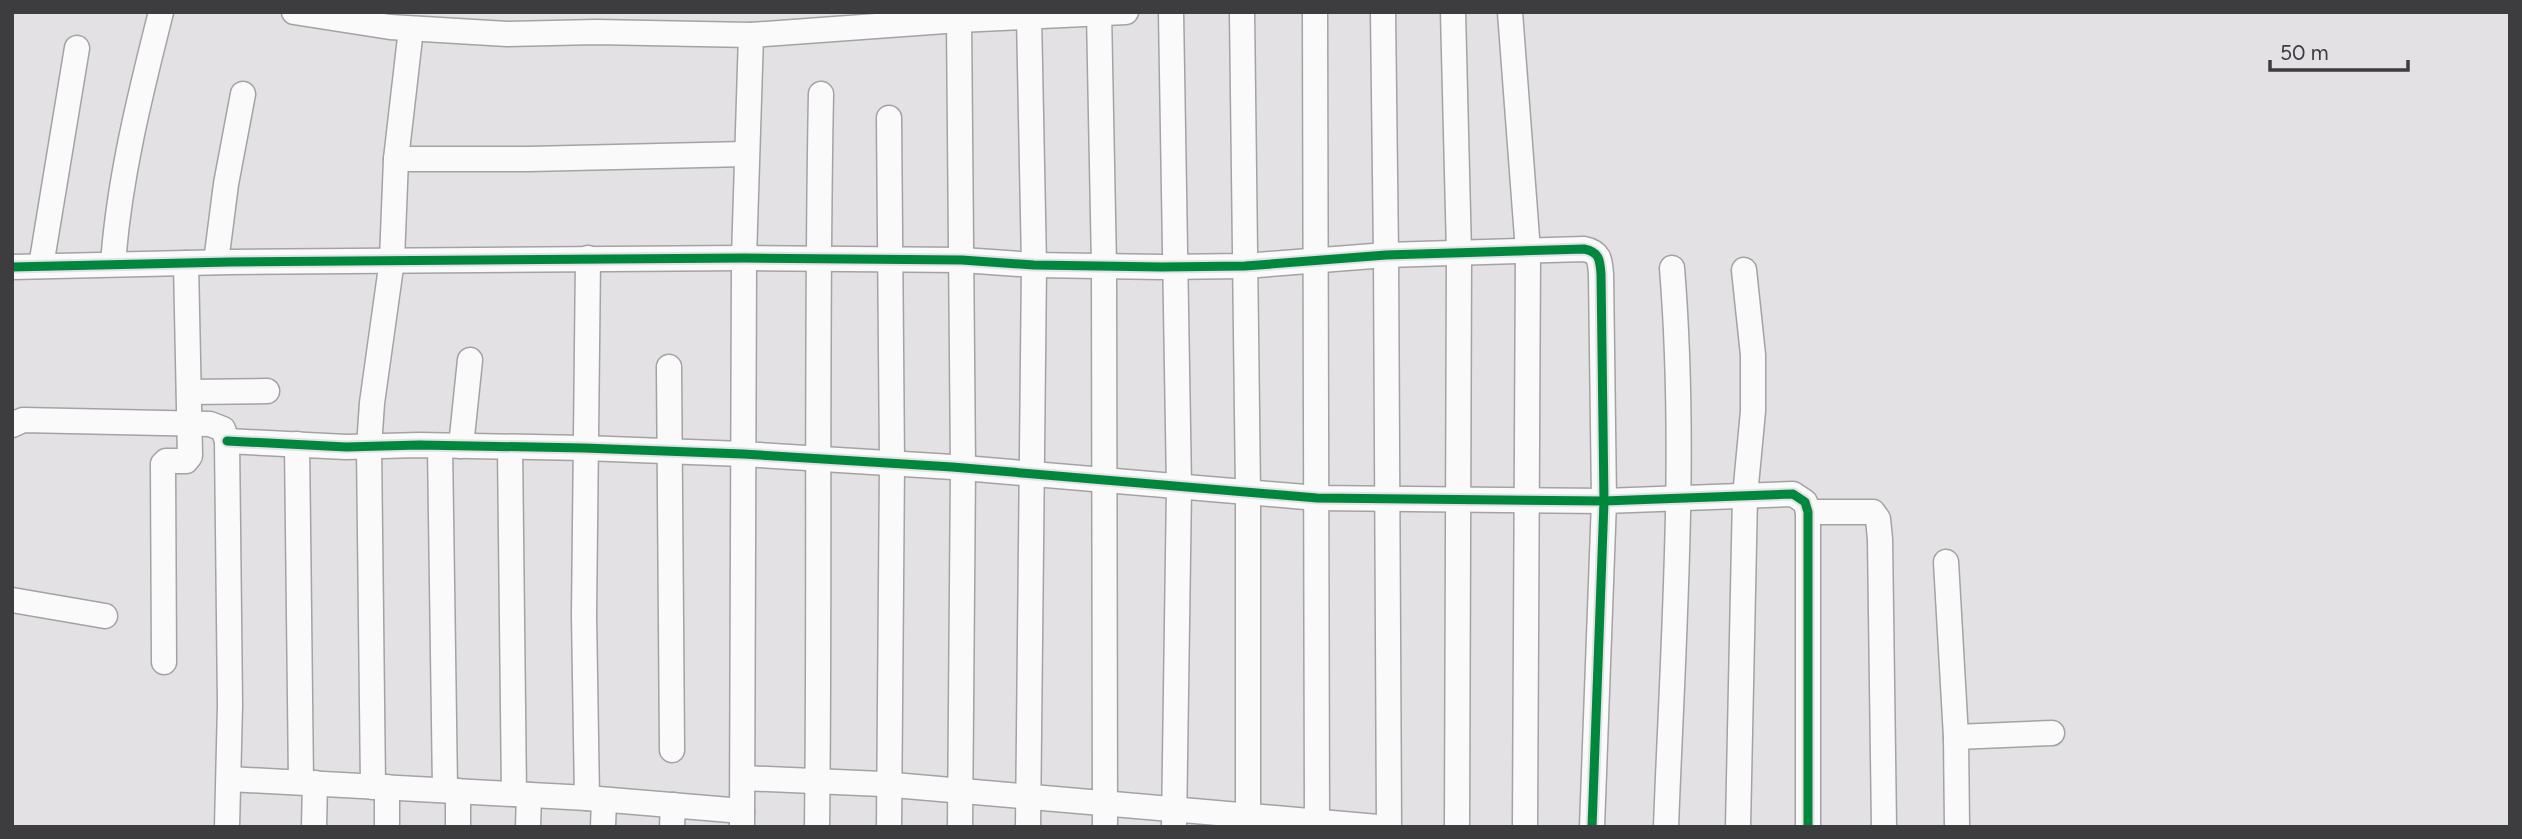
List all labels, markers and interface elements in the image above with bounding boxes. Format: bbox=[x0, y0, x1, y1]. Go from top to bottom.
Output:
scale bar bbox=[2270, 28, 2408, 72]
text: 50 m bbox=[2280, 40, 2329, 65]

